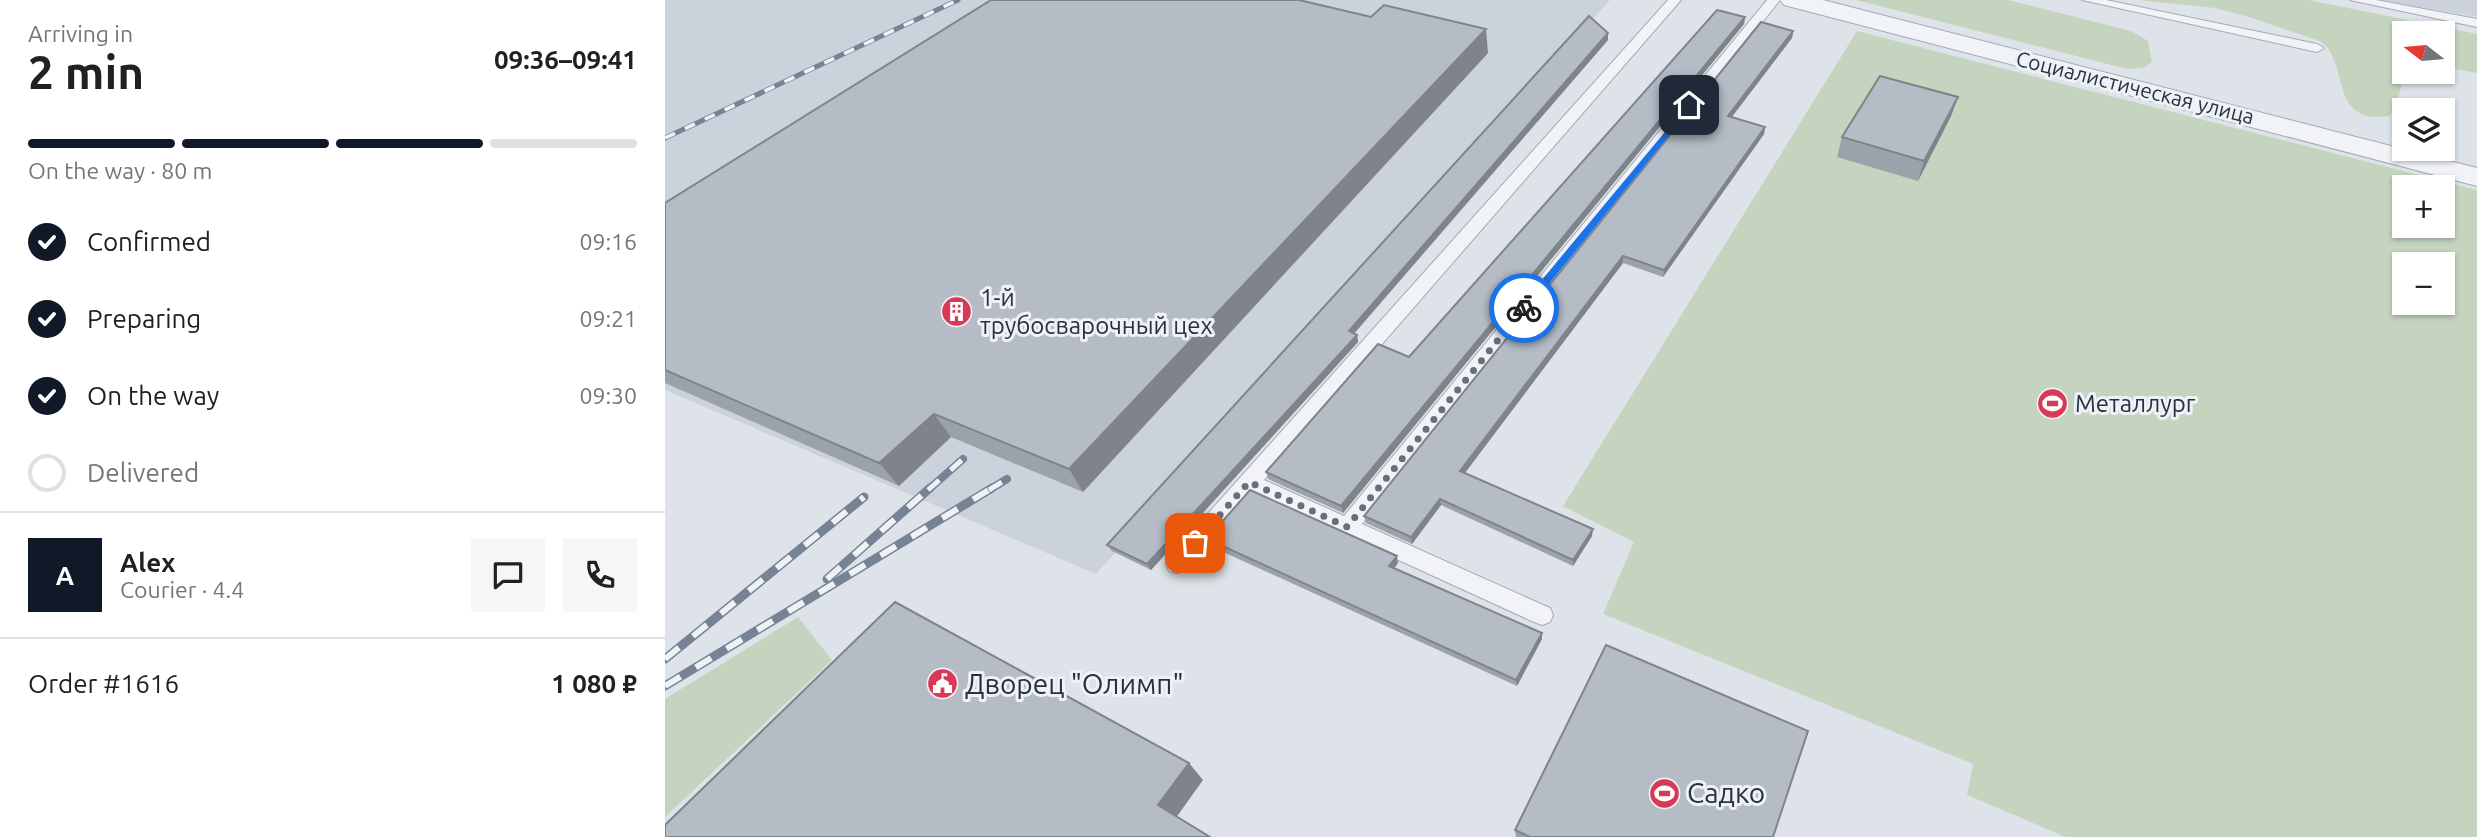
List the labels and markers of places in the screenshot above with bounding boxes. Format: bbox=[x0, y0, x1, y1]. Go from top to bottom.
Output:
pin bbox=[1659, 75, 1719, 135]
place label: 1-й трубосварочный цех bbox=[980, 284, 1213, 339]
building icon: 1-й трубосварочный цех bbox=[940, 295, 974, 329]
sports icon: Металлург bbox=[2035, 387, 2069, 421]
place label: Металлург bbox=[2075, 390, 2196, 417]
pin bbox=[1165, 513, 1225, 573]
public building icon: Дворец "Олимп" bbox=[925, 667, 959, 701]
place label: Дворец "Олимп" bbox=[965, 668, 1184, 699]
sports icon: Садко bbox=[1647, 776, 1681, 810]
place label: Садко bbox=[1687, 777, 1765, 808]

